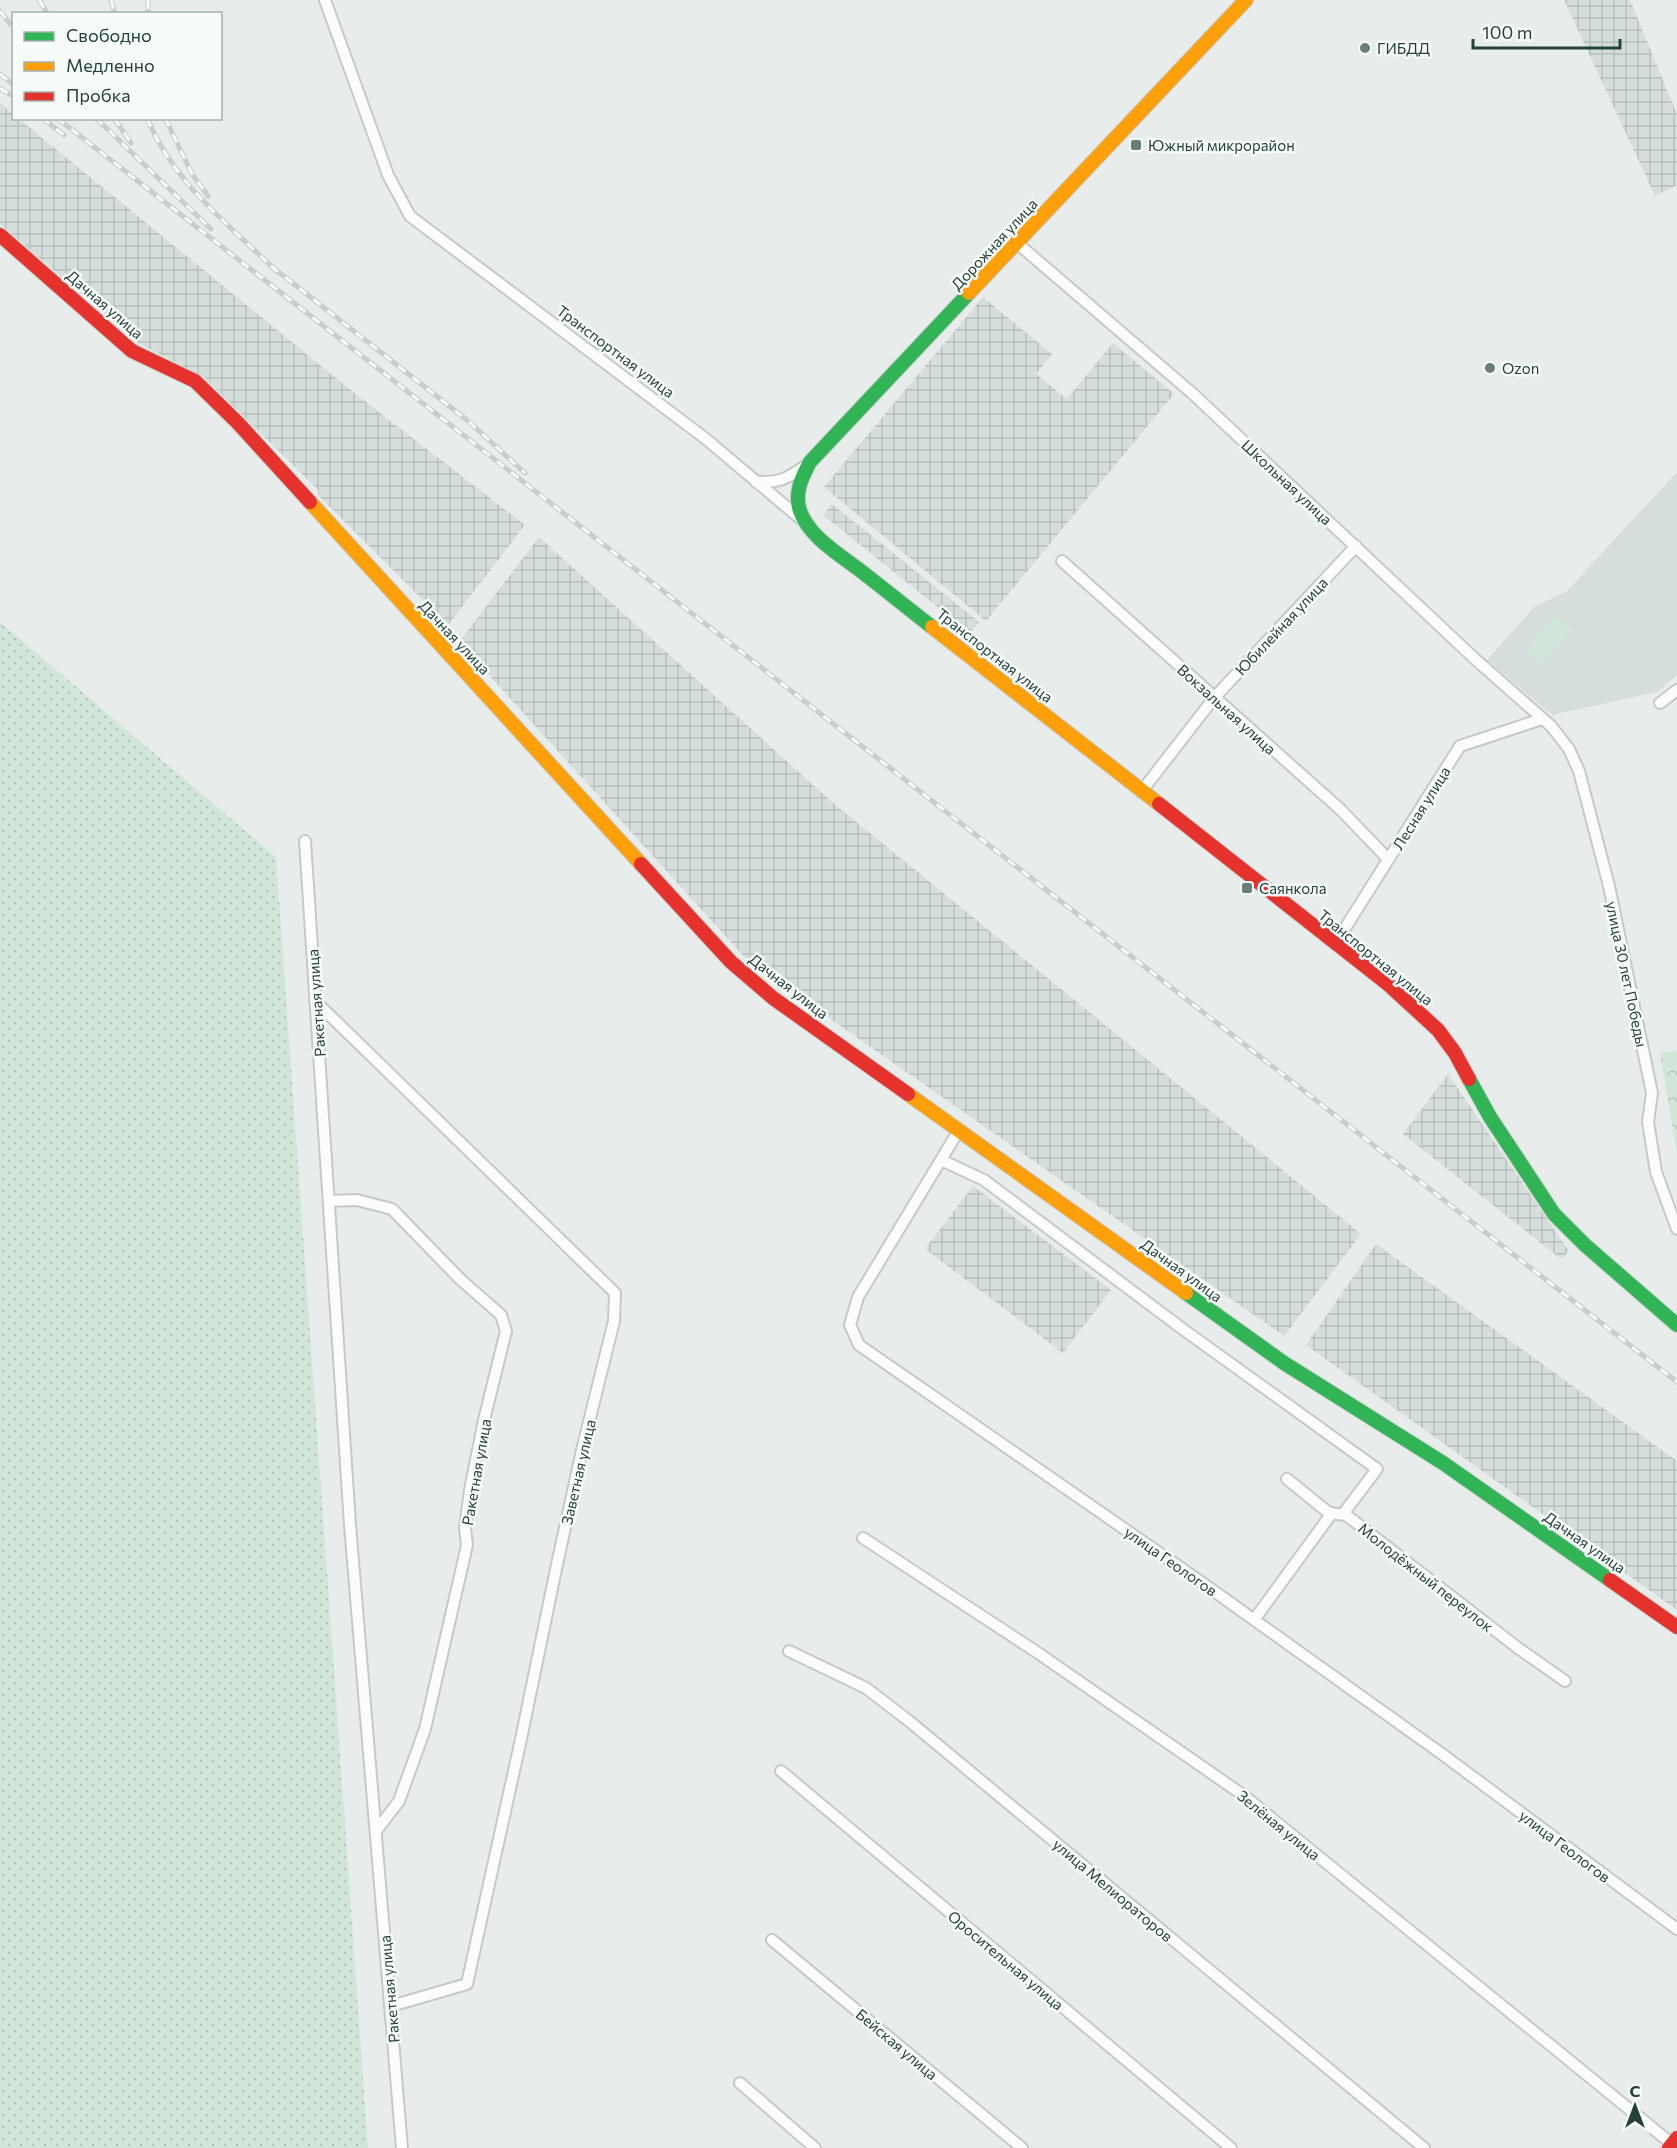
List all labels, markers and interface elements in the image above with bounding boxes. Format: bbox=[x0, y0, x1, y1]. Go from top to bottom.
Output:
legend bbox=[12, 12, 222, 120]
scale bar bbox=[1473, 12, 1620, 50]
text: 100 m bbox=[1482, 21, 1532, 43]
text: Свободно bbox=[66, 24, 152, 46]
place label: ГИБДД bbox=[1377, 39, 1430, 57]
marker: ГИБДД bbox=[1358, 41, 1372, 55]
text: Медленно bbox=[66, 54, 155, 76]
text: Пробка bbox=[66, 84, 131, 106]
place label: Южный микрорайон bbox=[1148, 136, 1295, 154]
marker: Южный микрорайон bbox=[1129, 138, 1143, 152]
street label: Дорожная улица bbox=[947, 195, 1041, 293]
street label: Дачная улица bbox=[63, 266, 147, 342]
street label: Транспортная улица bbox=[554, 301, 678, 401]
place label: Ozon bbox=[1502, 359, 1539, 377]
marker: Ozon bbox=[1483, 361, 1497, 375]
street label: Школьная улица bbox=[1238, 436, 1336, 528]
street label: Юбилейная улица bbox=[1231, 573, 1331, 679]
street label: Дачная улица bbox=[416, 596, 494, 678]
street label: Транспортная улица bbox=[933, 604, 1057, 706]
street label: Вокзальная улица bbox=[1174, 660, 1280, 758]
street label: Лесная улица bbox=[1388, 763, 1454, 853]
place label: Саянкола bbox=[1259, 879, 1326, 897]
marker: Саянкола bbox=[1240, 881, 1254, 895]
street label: улица 30 лет Победы bbox=[1603, 900, 1651, 1048]
street label: Транспортная улица bbox=[1315, 905, 1437, 1009]
street label: Ракетная улица bbox=[303, 949, 329, 1057]
street label: Дачная улица bbox=[746, 949, 832, 1023]
street label: Дачная улица bbox=[1138, 1235, 1226, 1305]
street label: Ракетная улица bbox=[458, 1417, 494, 1527]
street label: Заветная улица bbox=[557, 1418, 599, 1526]
street label: Дачная улица bbox=[1541, 1507, 1629, 1577]
street label: Молодёжный переулок bbox=[1355, 1519, 1497, 1635]
street label: улица Геологов bbox=[1121, 1522, 1221, 1600]
street label: Зелёная улица bbox=[1234, 1786, 1324, 1864]
street label: улица Геологов bbox=[1516, 1806, 1614, 1886]
street label: улица Мелиораторов bbox=[1050, 1835, 1176, 1945]
street label: Оросительная улица bbox=[945, 1906, 1067, 2014]
street label: Ракетная улица bbox=[375, 1934, 403, 2044]
street label: Бейская улица bbox=[853, 2005, 941, 2083]
north arrow bbox=[1605, 2076, 1665, 2136]
text: С bbox=[1630, 2081, 1641, 2100]

